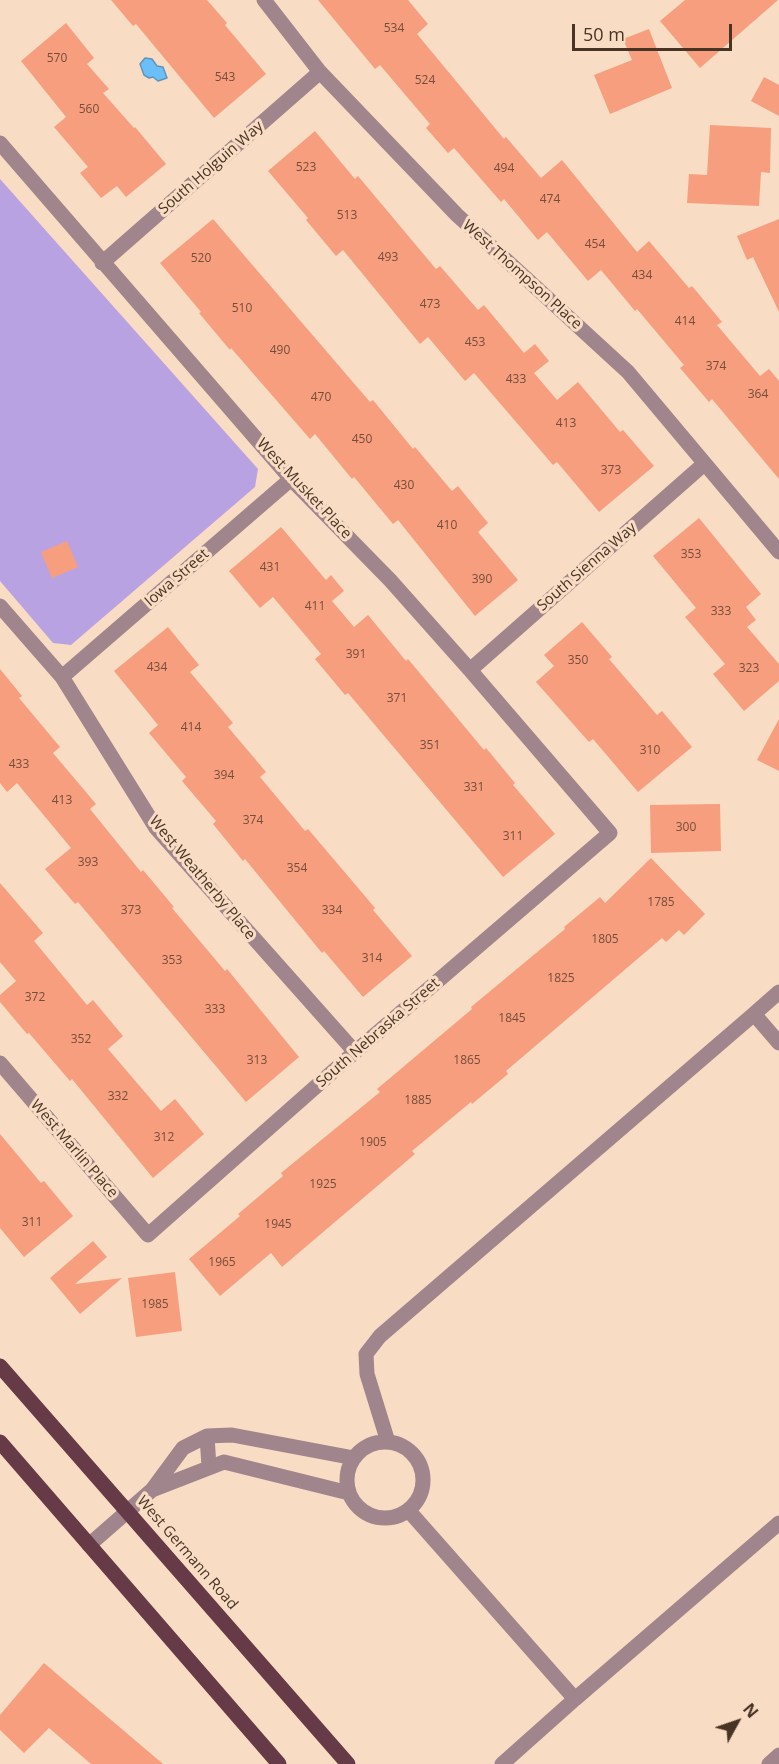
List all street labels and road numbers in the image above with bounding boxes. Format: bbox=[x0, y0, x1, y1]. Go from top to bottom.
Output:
street label: South Holguin Way bbox=[155, 118, 267, 218]
street label: West Thompson Place bbox=[459, 217, 585, 333]
street label: West Musket Place bbox=[253, 435, 355, 543]
street label: South Sienna Way bbox=[534, 519, 640, 615]
street label: Iowa Street bbox=[141, 545, 213, 611]
street label: West Weatherby Place bbox=[145, 813, 259, 943]
street label: South Nebraska Street bbox=[313, 975, 443, 1091]
street label: West Marlin Place bbox=[27, 1096, 121, 1202]
street label: West Germann Road bbox=[133, 1493, 241, 1613]

